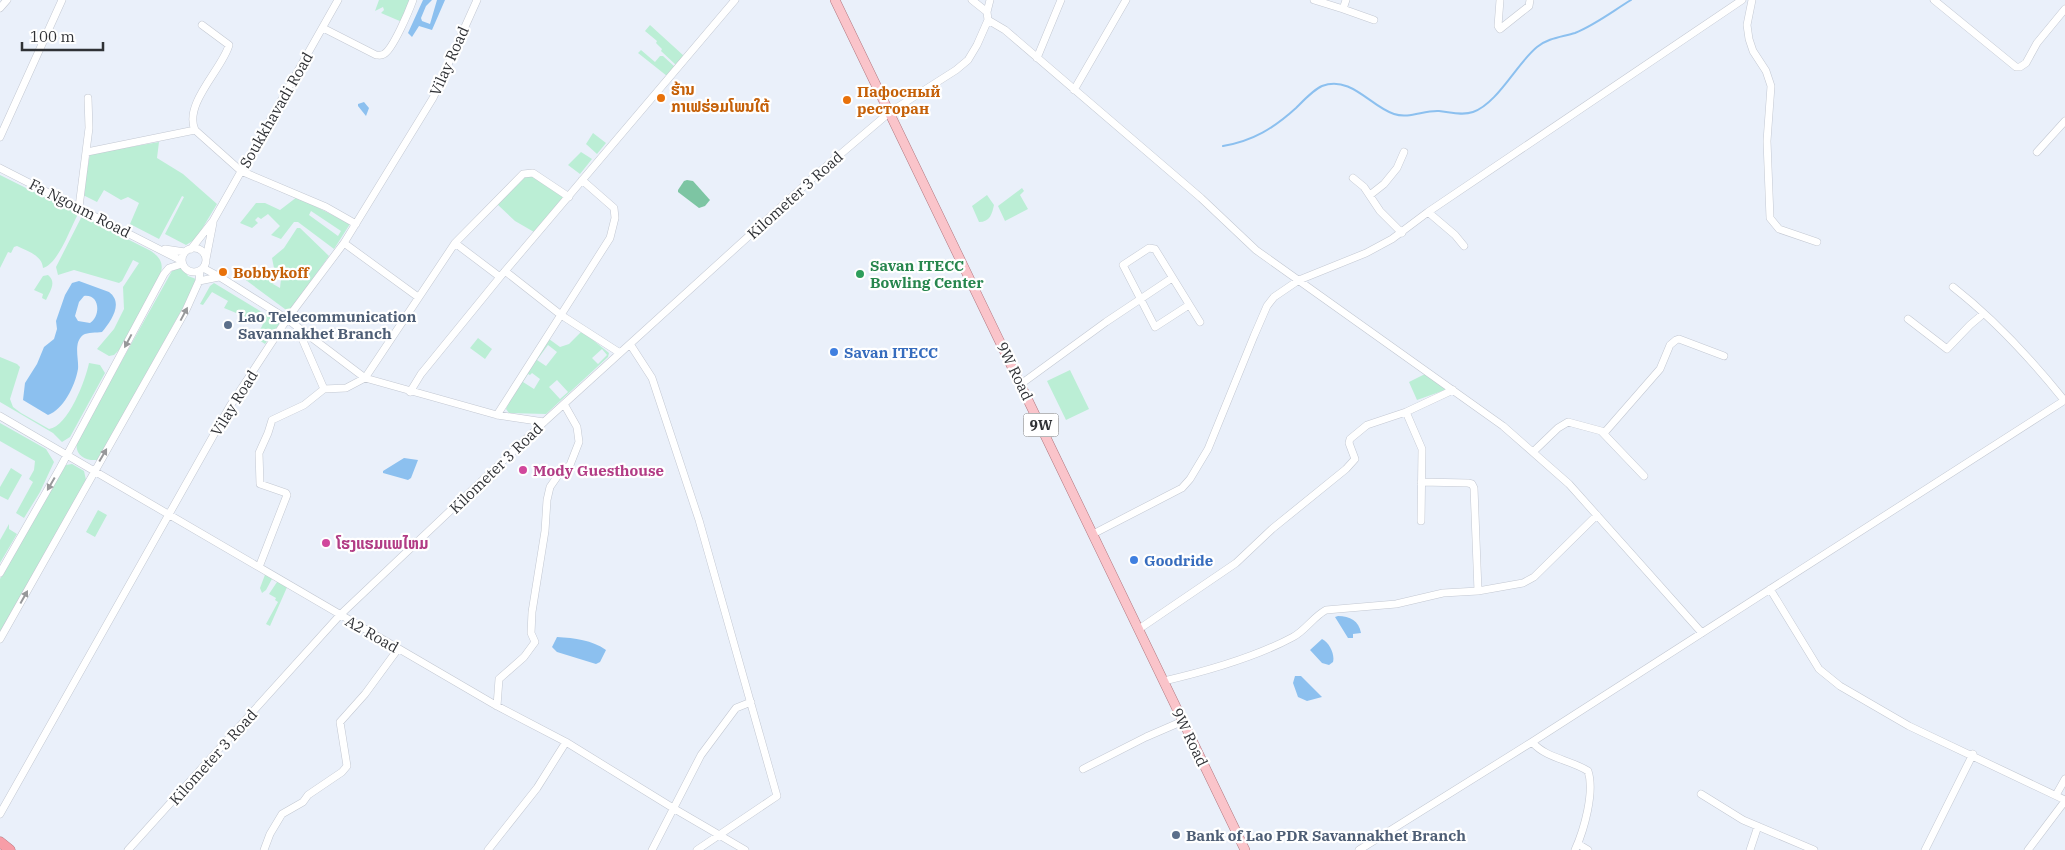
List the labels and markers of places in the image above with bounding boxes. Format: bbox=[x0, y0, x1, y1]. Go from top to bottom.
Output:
place label: ຮ້ານ ກາເຟຮ່ອມໂພນໃຕ້ bbox=[671, 80, 770, 116]
place label: Пафосный ресторан bbox=[857, 82, 940, 118]
marker: ຮ້ານ ກາເຟຮ່ອມໂພນໃຕ້ bbox=[655, 92, 667, 104]
marker: Пафосный ресторан bbox=[841, 94, 853, 106]
place label: Savan ITECC Bowling Center bbox=[870, 256, 984, 292]
place label: Bobbykoff bbox=[233, 263, 310, 282]
marker: Bobbykoff bbox=[217, 266, 229, 278]
marker: Savan ITECC Bowling Center bbox=[854, 268, 866, 280]
place label: Lao Telecommunication Savannakhet Branch bbox=[238, 307, 417, 343]
marker: Lao Telecommunication Savannakhet Branch bbox=[222, 319, 234, 331]
place label: Savan ITECC bbox=[844, 343, 938, 362]
marker: Savan ITECC bbox=[828, 346, 840, 358]
place label: Mody Guesthouse bbox=[533, 461, 664, 480]
marker: Mody Guesthouse bbox=[517, 464, 529, 476]
place label: ໂຮງແຮມແພໄຫມ bbox=[335, 534, 428, 553]
marker: ໂຮງແຮມແພໄຫມ bbox=[320, 537, 332, 549]
place label: Goodride bbox=[1144, 551, 1213, 570]
marker: Goodride bbox=[1128, 554, 1140, 566]
place label: Bank of Lao PDR Savannakhet Branch bbox=[1186, 826, 1466, 845]
marker: Bank of Lao PDR Savannakhet Branch bbox=[1170, 829, 1182, 841]

